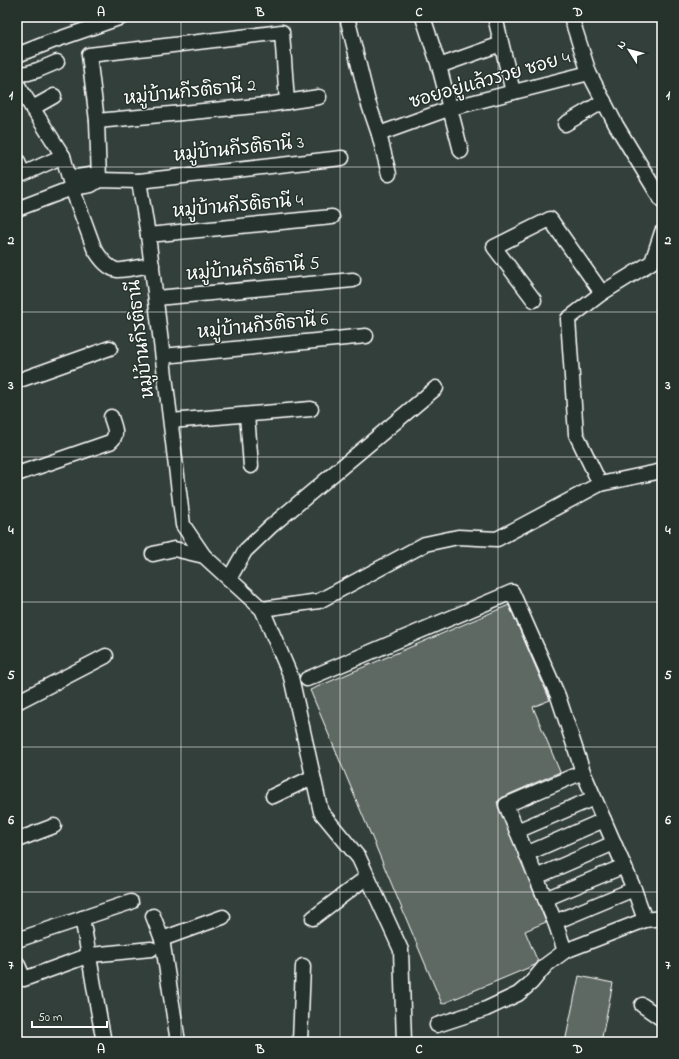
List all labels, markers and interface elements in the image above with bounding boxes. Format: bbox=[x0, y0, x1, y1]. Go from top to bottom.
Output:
text: A bbox=[97, 3, 105, 22]
text: B bbox=[255, 3, 265, 22]
text: C bbox=[415, 3, 423, 22]
text: D bbox=[572, 3, 583, 22]
north arrow bbox=[609, 30, 649, 70]
text: N bbox=[613, 37, 630, 52]
street label: ซอยอยู่แล้วรวย ซอย 4 bbox=[406, 44, 574, 116]
street label: หมู่บ้านกีรติธานี 2 bbox=[123, 72, 257, 113]
text: 1 bbox=[9, 86, 14, 105]
text: 1 bbox=[666, 86, 671, 105]
street label: หมู่บ้านกีรติธานี 3 bbox=[172, 129, 305, 170]
street label: หมู่บ้านกีรติธานี 4 bbox=[172, 187, 305, 226]
text: 2 bbox=[7, 231, 15, 250]
text: 2 bbox=[664, 231, 672, 250]
street label: หมู่บ้านกีรติธานี 5 bbox=[185, 250, 321, 289]
street label: หมู่บ้านกีรติธานี bbox=[121, 278, 162, 400]
street label: หมู่บ้านกีรติธานี 6 bbox=[196, 306, 330, 347]
text: 3 bbox=[7, 376, 14, 395]
text: 3 bbox=[664, 376, 671, 395]
text: 4 bbox=[7, 521, 14, 540]
text: 4 bbox=[664, 521, 671, 540]
text: 5 bbox=[7, 666, 15, 685]
text: 5 bbox=[664, 666, 672, 685]
text: 6 bbox=[7, 811, 14, 830]
text: 6 bbox=[664, 811, 671, 830]
text: 7 bbox=[8, 956, 14, 975]
text: 7 bbox=[665, 956, 671, 975]
scale bar bbox=[32, 1003, 107, 1029]
text: 50 m bbox=[38, 1009, 62, 1027]
text: A bbox=[97, 1040, 105, 1059]
text: B bbox=[255, 1040, 265, 1059]
text: C bbox=[415, 1040, 423, 1059]
text: D bbox=[572, 1040, 583, 1059]

